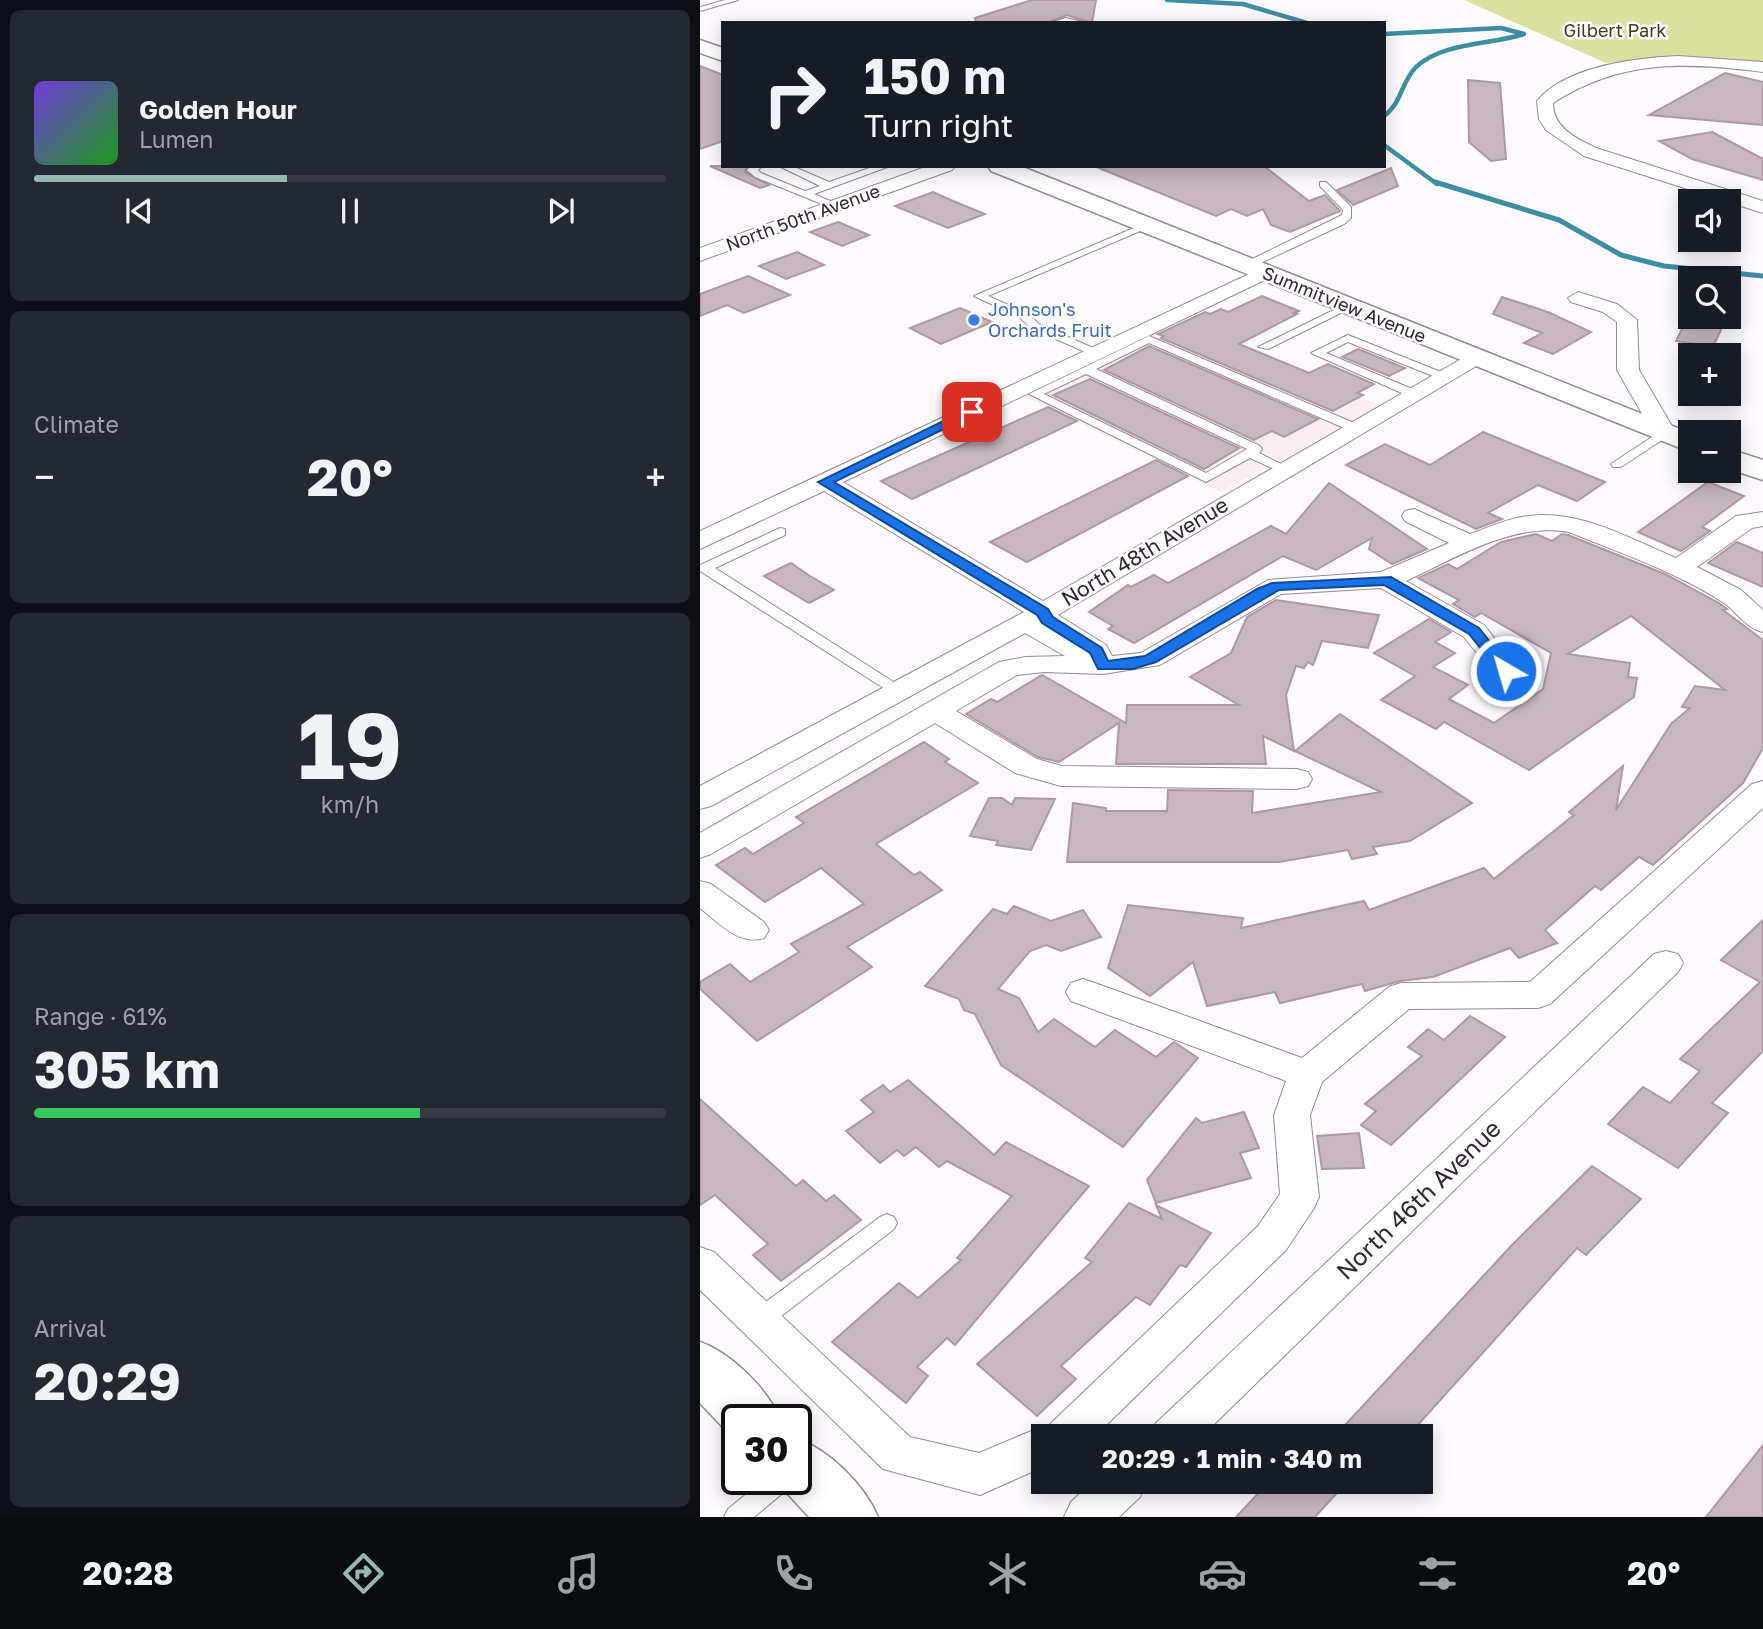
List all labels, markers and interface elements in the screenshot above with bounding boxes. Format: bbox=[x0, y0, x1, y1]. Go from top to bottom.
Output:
park label: Gilbert Park bbox=[1564, 19, 1666, 41]
text: 150 m bbox=[864, 46, 1006, 105]
icon: right bbox=[749, 49, 840, 140]
text: Golden Hour bbox=[139, 94, 297, 125]
text: Turn right bbox=[864, 106, 1013, 144]
text: Lumen bbox=[139, 125, 213, 153]
street label: North 50th Avenue bbox=[723, 179, 883, 255]
map controls bbox=[1678, 189, 1741, 483]
button: sound bbox=[1678, 189, 1741, 252]
icon: previous bbox=[120, 192, 158, 230]
icon: pause bbox=[331, 192, 369, 230]
icon: next bbox=[542, 192, 580, 230]
street label: Summitview Avenue bbox=[1259, 261, 1429, 347]
button: search bbox=[1678, 266, 1741, 329]
place label: Johnson's Orchards Fruit bbox=[988, 298, 1112, 341]
marker: Johnson's Orchards Fruit bbox=[966, 312, 982, 328]
button: + bbox=[1678, 343, 1741, 406]
pin bbox=[942, 382, 1002, 442]
icon: arrive bbox=[953, 393, 991, 431]
text: Climate bbox=[34, 410, 119, 438]
button: − bbox=[1678, 420, 1741, 483]
text: 20° bbox=[307, 445, 393, 507]
text: − bbox=[34, 454, 55, 499]
text: + bbox=[645, 454, 666, 499]
street label: North 48th Avenue bbox=[1056, 491, 1233, 611]
position arrow bbox=[1469, 634, 1543, 708]
text: 19 bbox=[298, 690, 402, 799]
text: km/h bbox=[321, 790, 379, 818]
text: Range · 61% bbox=[34, 1002, 167, 1030]
text: 305 km bbox=[34, 1037, 220, 1099]
street label: North 46th Avenue bbox=[1330, 1113, 1506, 1285]
text: Arrival bbox=[34, 1314, 106, 1342]
text: 20:29 bbox=[34, 1349, 181, 1411]
speed limit sign: 30 bbox=[721, 1404, 812, 1495]
text: 20:29 · 1 min · 340 m bbox=[1102, 1443, 1362, 1474]
icon: directions bbox=[339, 1549, 388, 1598]
icon: music bbox=[554, 1549, 603, 1598]
icon: phone bbox=[769, 1549, 818, 1598]
icon: climate bbox=[983, 1549, 1032, 1598]
icon: car bbox=[1198, 1549, 1247, 1598]
icon: filters bbox=[1413, 1549, 1462, 1598]
text: 20:28 bbox=[83, 1554, 173, 1592]
text: 20° bbox=[1627, 1554, 1680, 1592]

